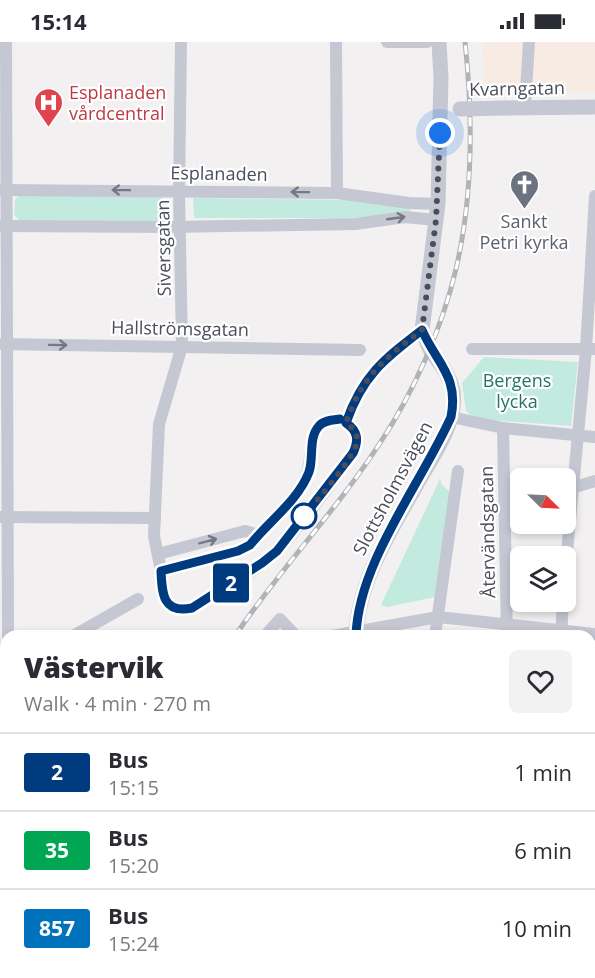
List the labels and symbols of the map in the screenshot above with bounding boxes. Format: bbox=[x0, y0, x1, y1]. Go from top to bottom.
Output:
street label: Kvarngatan bbox=[469, 75, 565, 101]
place label: Esplanaden vårdcentral bbox=[69, 80, 166, 125]
hospital icon: Esplanaden vårdcentral bbox=[32, 86, 64, 128]
your location bbox=[425, 118, 455, 148]
street label: Esplanaden bbox=[170, 160, 268, 186]
church icon: Sankt Petri kyrka bbox=[508, 168, 540, 210]
one-way arrow bbox=[111, 184, 131, 196]
one-way arrow bbox=[291, 187, 311, 198]
street label: Siversgatan bbox=[150, 199, 176, 297]
place label: Sankt Petri kyrka bbox=[479, 209, 569, 254]
one-way arrow bbox=[385, 212, 405, 223]
street label: Hallströmsgatan bbox=[111, 315, 249, 341]
one-way arrow bbox=[48, 339, 68, 351]
park label: Bergens lycka bbox=[483, 368, 551, 413]
street label: Slottsholmsvägen bbox=[347, 417, 437, 559]
street label: Återvändsgatan bbox=[474, 466, 500, 598]
north arrow bbox=[510, 468, 576, 534]
unlabelled marker bbox=[291, 503, 317, 529]
one-way arrow bbox=[198, 535, 217, 547]
line badge: 2 bbox=[212, 564, 250, 602]

